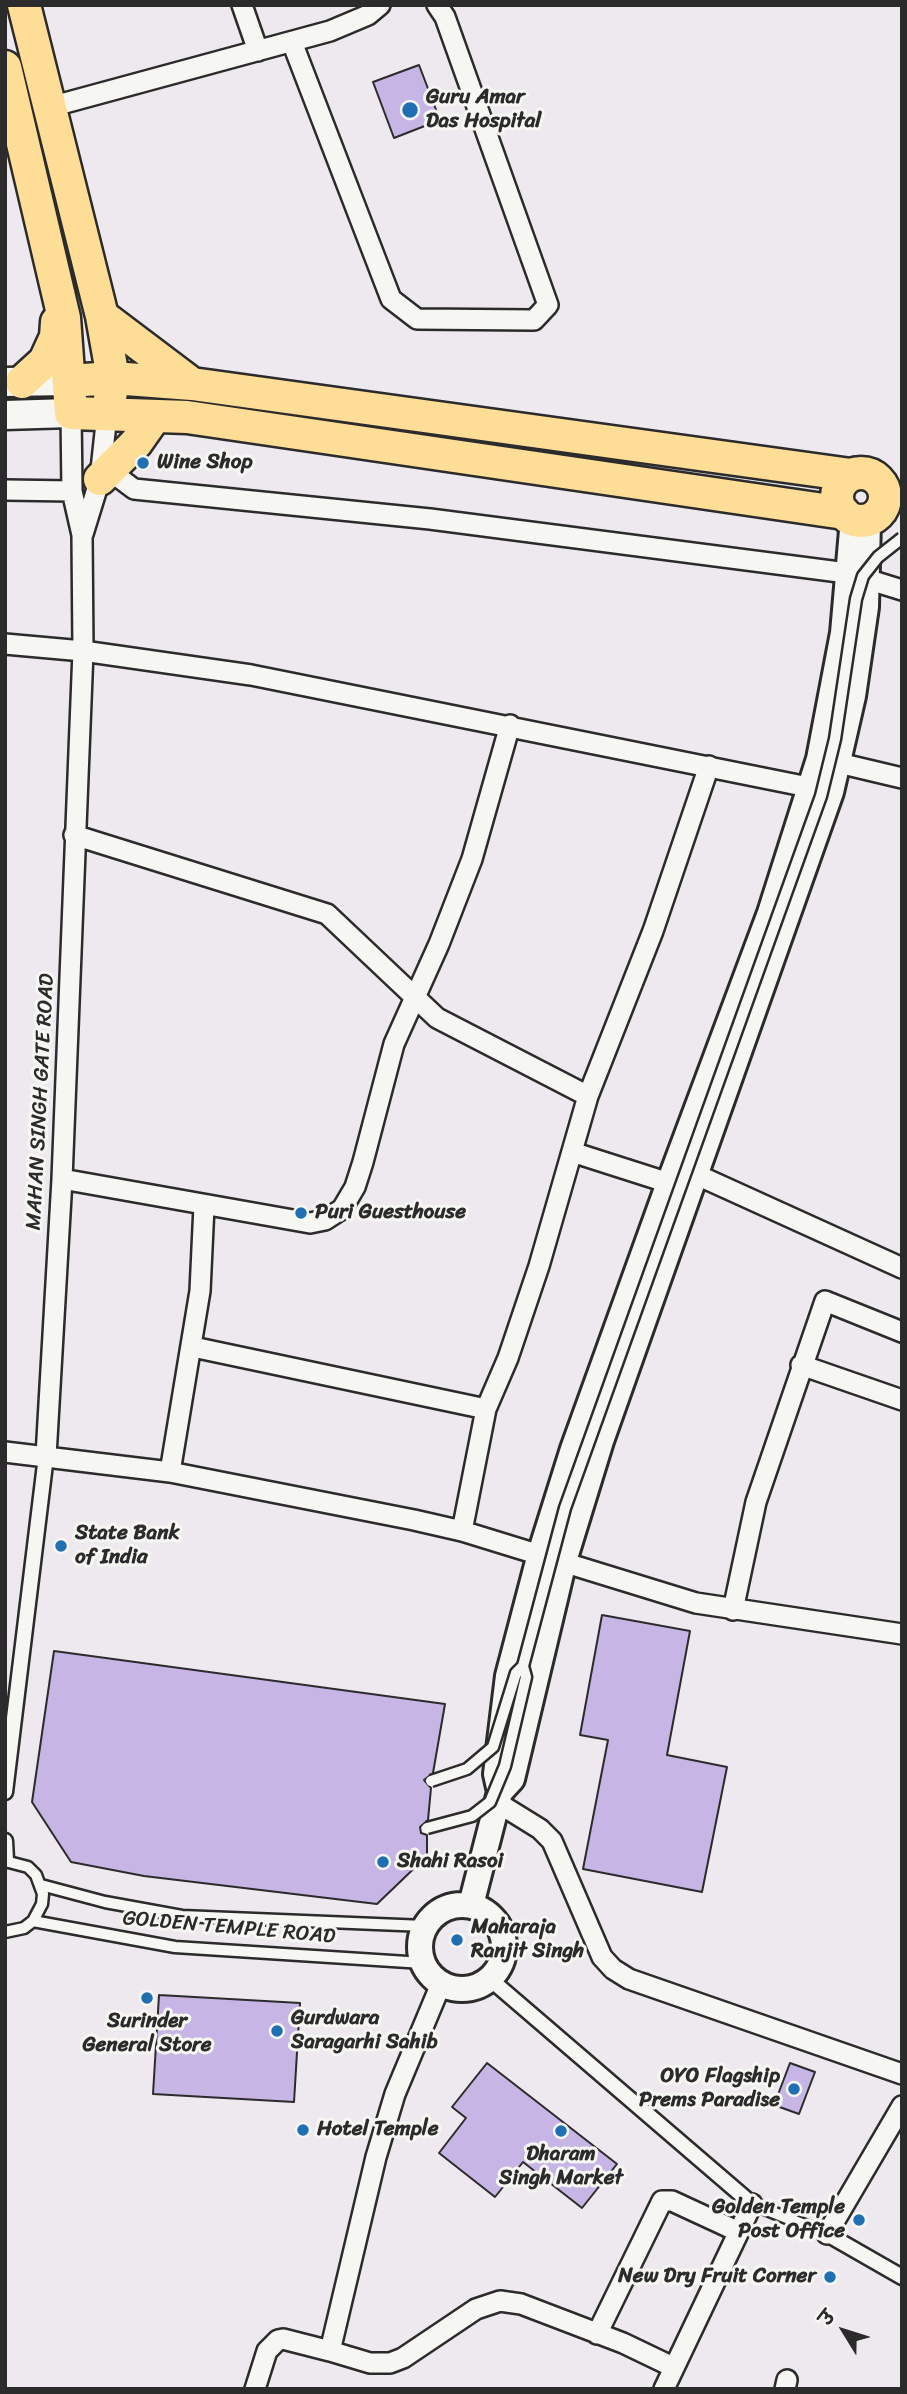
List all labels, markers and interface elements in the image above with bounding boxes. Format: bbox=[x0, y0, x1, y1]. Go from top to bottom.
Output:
place label: Guru Amar Das Hospital bbox=[426, 85, 541, 135]
marker: Guru Amar Das Hospital bbox=[400, 100, 420, 120]
place label: Wine Shop bbox=[157, 450, 253, 476]
marker: Wine Shop bbox=[135, 455, 151, 471]
street label: MAHAN SINGH GATE ROAD bbox=[22, 973, 60, 1231]
place label: Puri Guesthouse bbox=[315, 1200, 466, 1226]
marker: Puri Guesthouse bbox=[293, 1205, 309, 1221]
place label: State Bank of India bbox=[75, 1521, 180, 1571]
marker: State Bank of India bbox=[53, 1538, 69, 1554]
place label: Shahi Rasoi bbox=[397, 1849, 503, 1875]
marker: Shahi Rasoi bbox=[375, 1854, 391, 1870]
street label: GOLDEN TEMPLE ROAD bbox=[122, 1906, 336, 1950]
place label: Maharaja Ranjit Singh bbox=[471, 1915, 584, 1965]
marker: Maharaja Ranjit Singh bbox=[449, 1932, 465, 1948]
marker: Surinder General Store bbox=[139, 1990, 155, 2006]
place label: Gurdwara Saragarhi Sahib bbox=[291, 2006, 438, 2056]
place label: Surinder General Store bbox=[82, 2009, 212, 2059]
marker: Gurdwara Saragarhi Sahib bbox=[269, 2023, 285, 2039]
place label: OYO Flagship Prems Paradise bbox=[639, 2064, 780, 2114]
marker: OYO Flagship Prems Paradise bbox=[786, 2081, 802, 2097]
place label: Hotel Temple bbox=[317, 2117, 439, 2143]
marker: Hotel Temple bbox=[295, 2122, 311, 2138]
marker: Dharam Singh Market bbox=[553, 2123, 569, 2139]
place label: Dharam Singh Market bbox=[499, 2142, 623, 2192]
place label: Golden Temple Post Office bbox=[712, 2195, 845, 2245]
marker: Golden Temple Post Office bbox=[851, 2212, 867, 2228]
place label: New Dry Fruit Corner bbox=[618, 2264, 816, 2290]
marker: New Dry Fruit Corner bbox=[822, 2269, 838, 2285]
north arrow bbox=[809, 2296, 879, 2366]
text: उ bbox=[810, 2303, 844, 2333]

